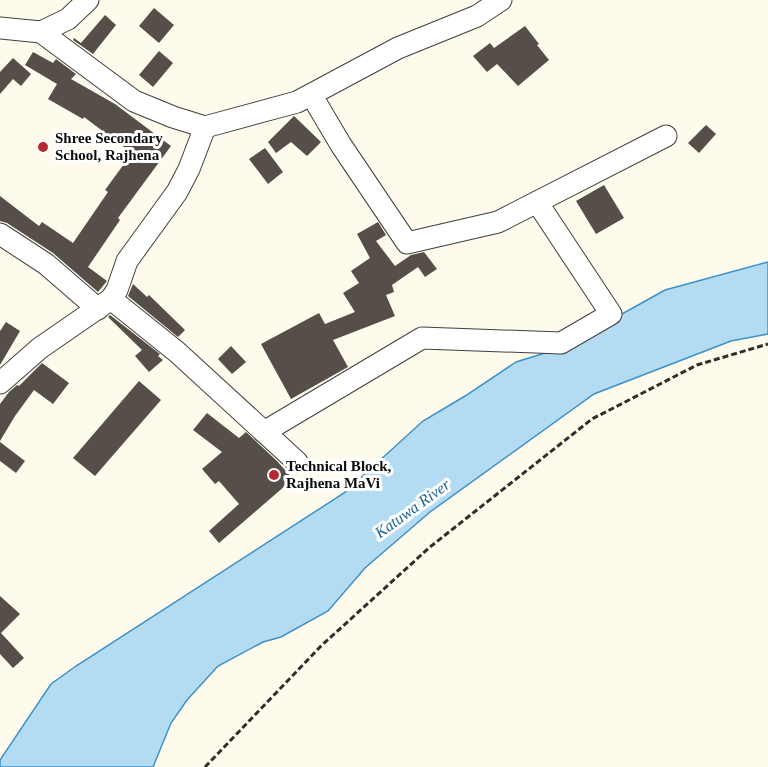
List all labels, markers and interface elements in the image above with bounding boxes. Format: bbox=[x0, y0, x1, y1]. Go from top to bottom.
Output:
place label: Shree Secondary School, Rajhena bbox=[55, 130, 163, 163]
marker: Shree Secondary School, Rajhena bbox=[36, 140, 50, 154]
place label: Technical Block, Rajhena MaVi bbox=[286, 458, 392, 491]
marker: Technical Block, Rajhena MaVi bbox=[267, 468, 281, 482]
water label: Katuwa River bbox=[371, 475, 454, 542]

